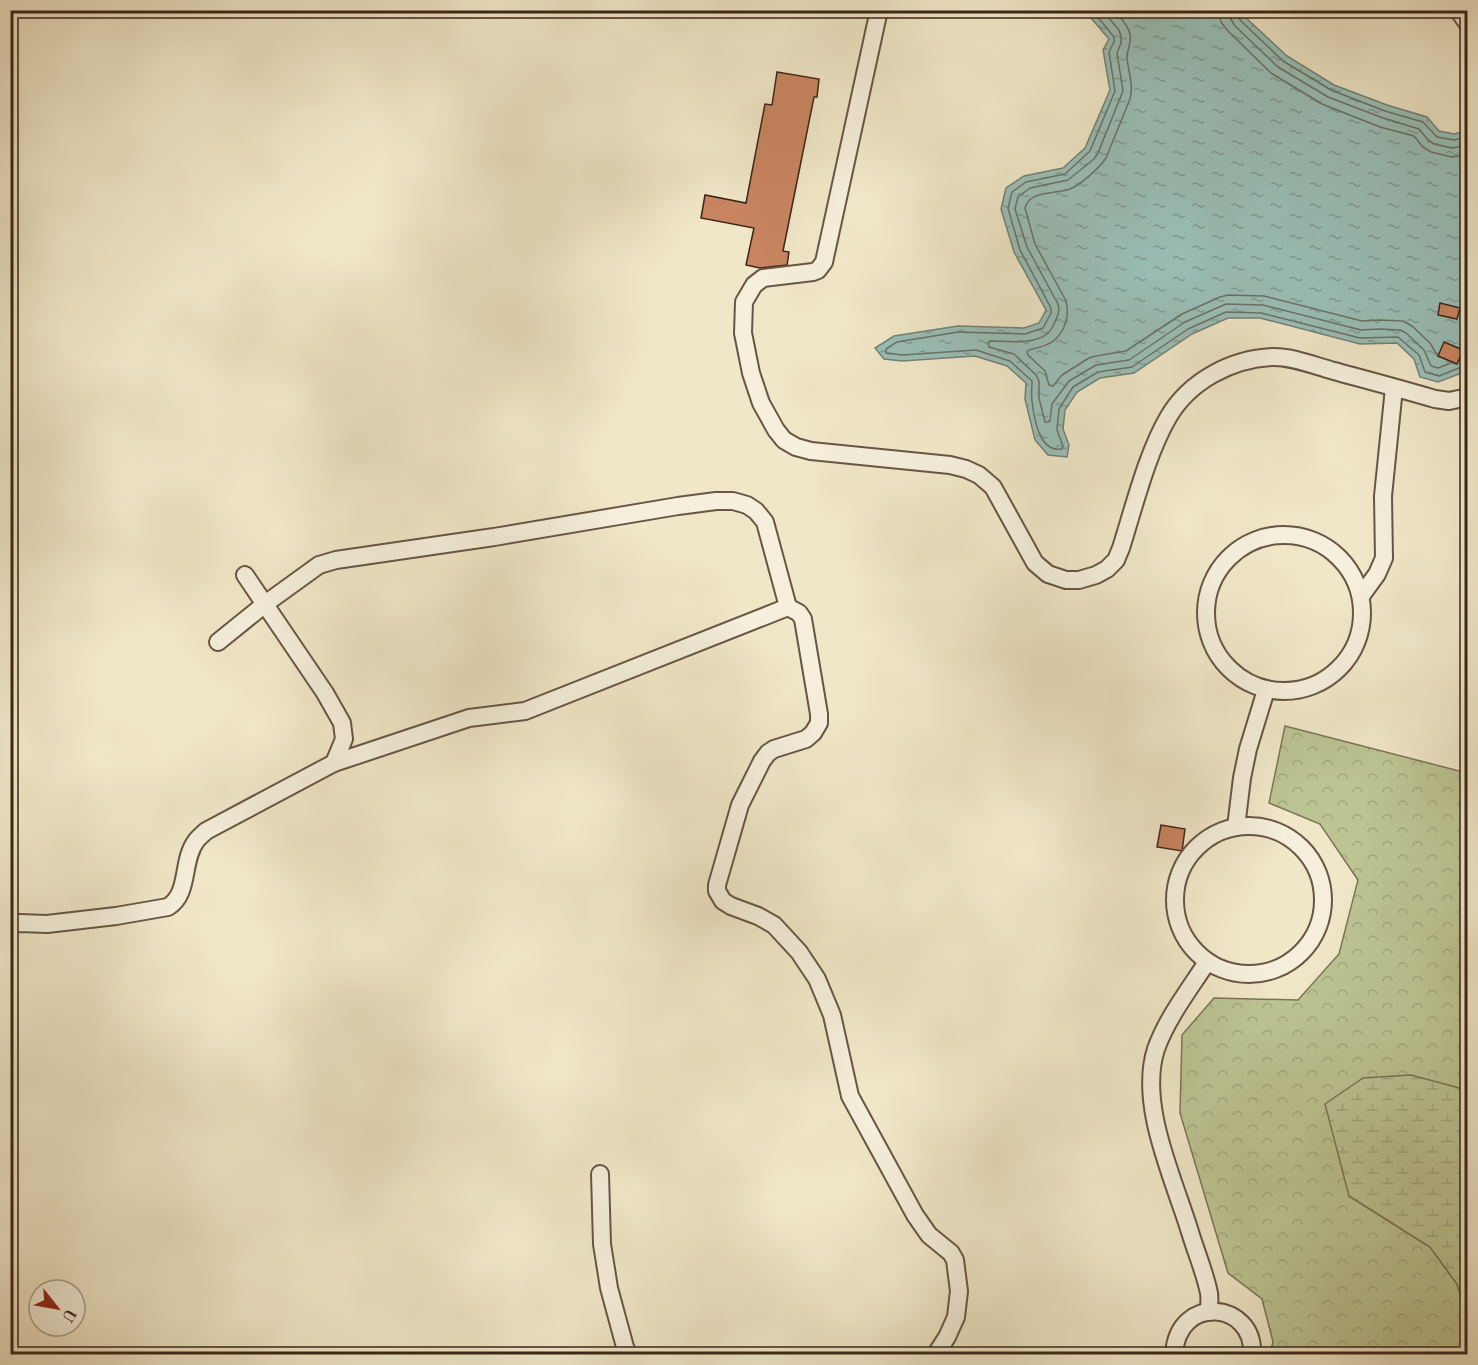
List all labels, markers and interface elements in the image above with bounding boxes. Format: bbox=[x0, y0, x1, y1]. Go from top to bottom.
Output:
north arrow bbox=[27, 1278, 87, 1338]
text: U bbox=[58, 1305, 78, 1325]

